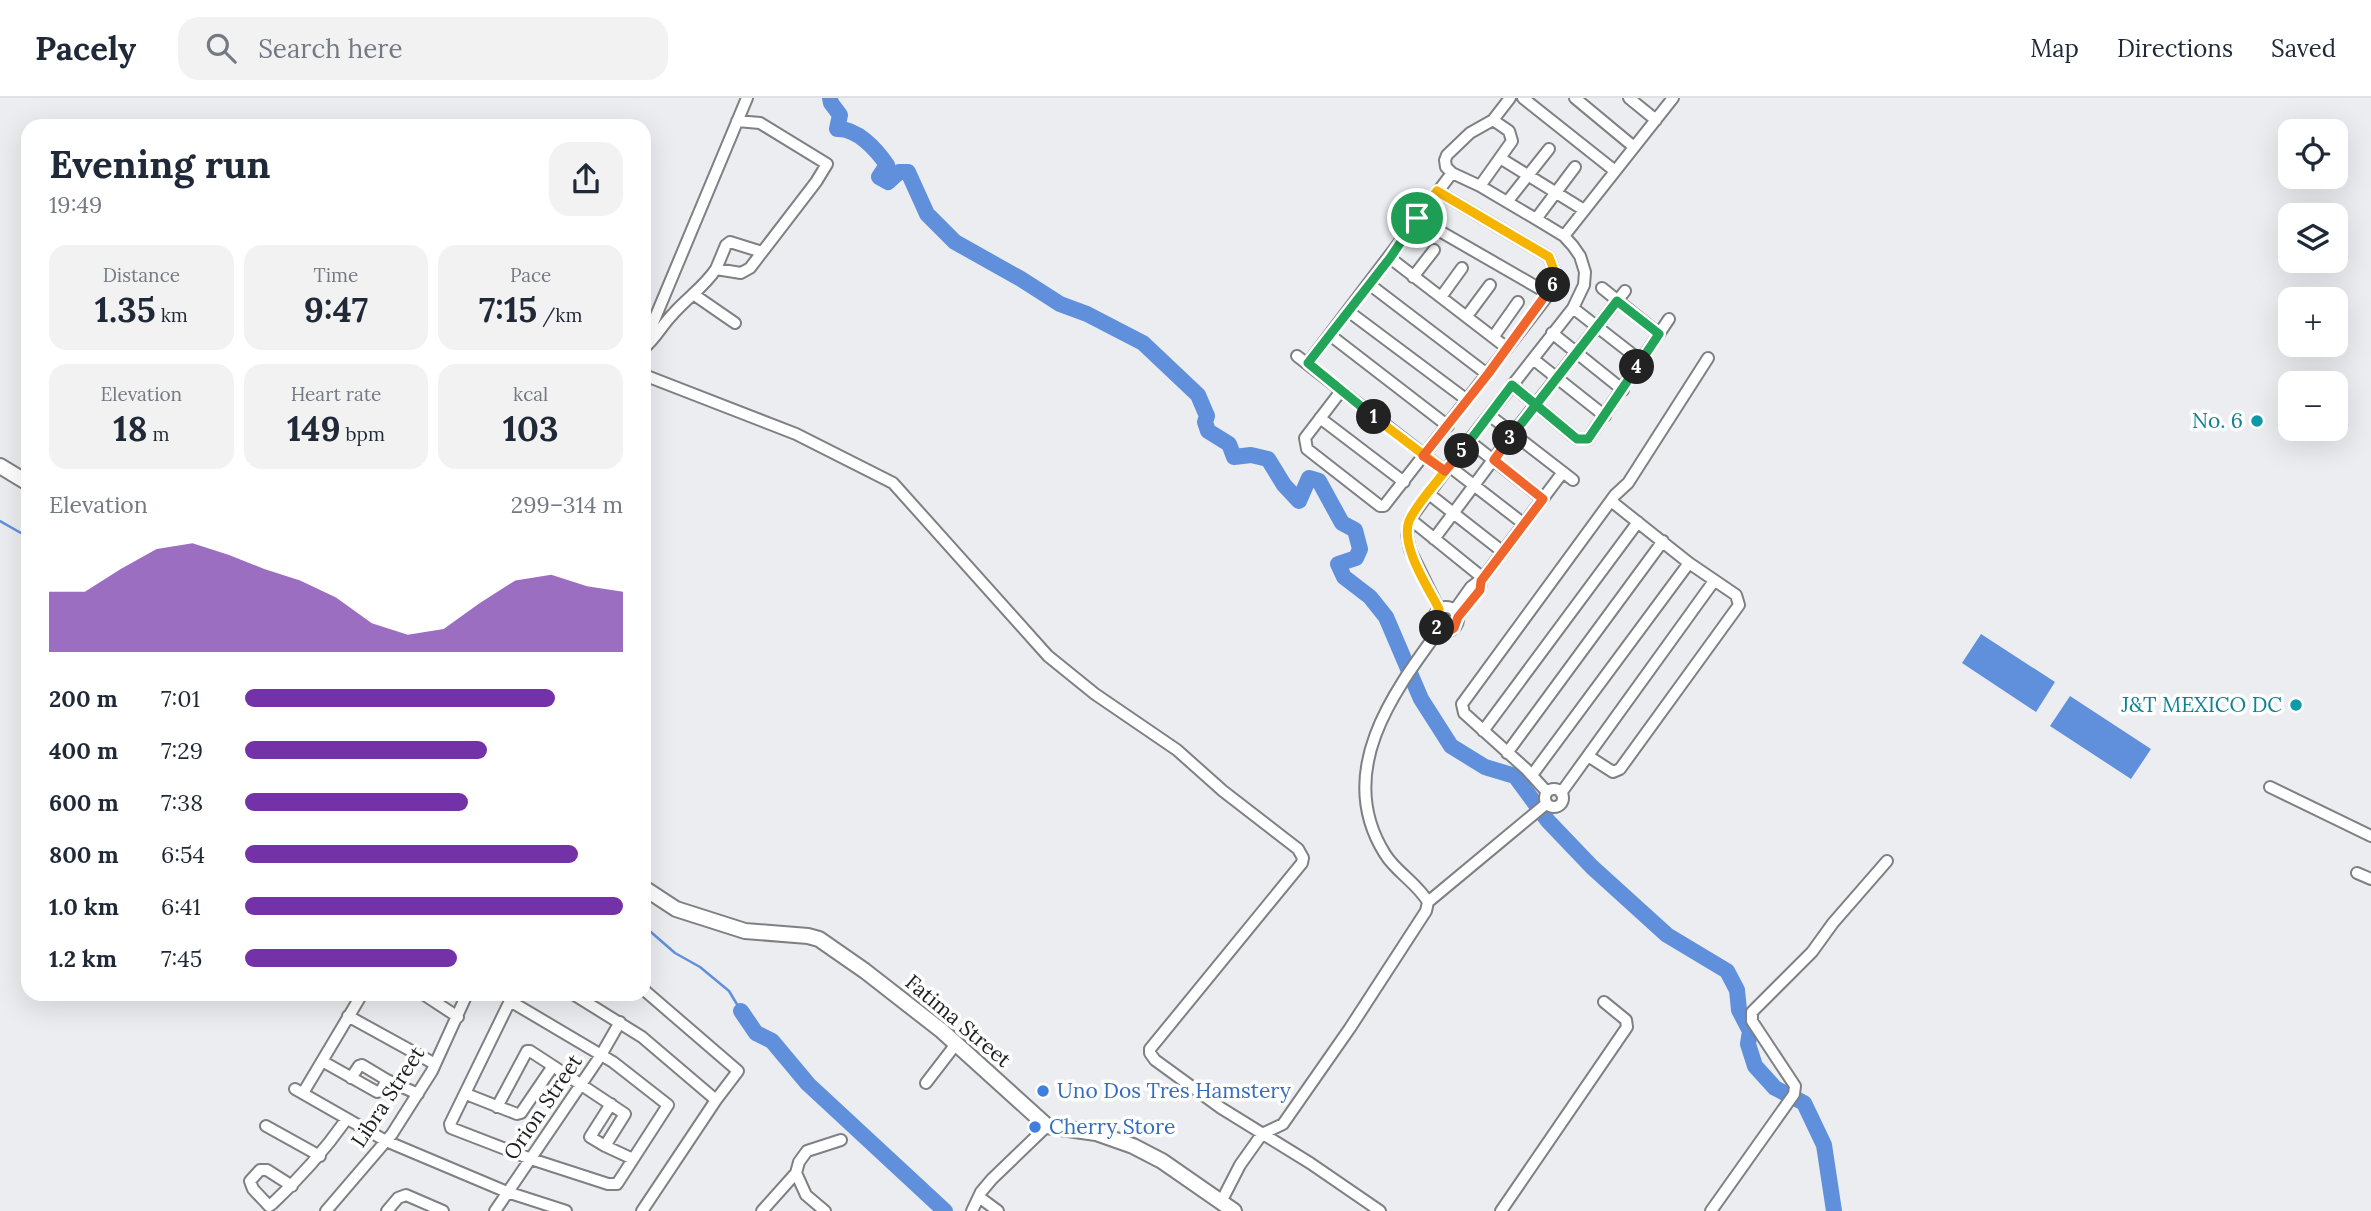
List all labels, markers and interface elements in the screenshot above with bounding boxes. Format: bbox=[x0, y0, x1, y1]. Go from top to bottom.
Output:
search box bbox=[178, 17, 668, 80]
text: Pacely bbox=[35, 27, 136, 69]
icon: search bbox=[202, 29, 240, 67]
text: Search here bbox=[258, 32, 402, 65]
text: Map bbox=[2030, 33, 2079, 64]
text: Directions bbox=[2117, 33, 2233, 64]
text: Saved bbox=[2271, 33, 2336, 64]
map controls bbox=[2278, 119, 2348, 441]
button: locate bbox=[2278, 119, 2348, 189]
text: Evening run bbox=[49, 140, 271, 188]
button: share bbox=[549, 142, 623, 216]
pin bbox=[1387, 188, 1447, 248]
text: 19:49 bbox=[49, 190, 102, 219]
icon: arrive bbox=[1398, 199, 1436, 237]
button: layers bbox=[2278, 203, 2348, 273]
text: Distance bbox=[103, 263, 180, 287]
text: Time bbox=[314, 263, 358, 287]
text: Pace bbox=[510, 263, 551, 287]
pin: 6 bbox=[1536, 268, 1570, 302]
text: 6 bbox=[1547, 272, 1558, 296]
text: 1.35 bbox=[95, 287, 156, 332]
text: 9:47 bbox=[304, 287, 368, 332]
text: 7:15 bbox=[479, 287, 537, 332]
button: + bbox=[2278, 287, 2348, 357]
text: km bbox=[156, 303, 188, 327]
text: /km bbox=[537, 303, 582, 327]
pin: 4 bbox=[1620, 350, 1654, 384]
text: 4 bbox=[1631, 354, 1642, 378]
button: − bbox=[2278, 371, 2348, 441]
text: Elevation bbox=[101, 382, 182, 406]
text: Heart rate bbox=[291, 382, 381, 406]
text: kcal bbox=[513, 382, 548, 406]
pin: 1 bbox=[1356, 400, 1392, 434]
text: 1 bbox=[1370, 404, 1377, 428]
text: 18 bbox=[113, 406, 147, 451]
text: 149 bbox=[287, 406, 341, 451]
text: 103 bbox=[503, 406, 559, 451]
place label: No. 6 bbox=[2192, 407, 2243, 434]
marker: No. 6 bbox=[2249, 413, 2265, 429]
pin: 3 bbox=[1492, 420, 1528, 456]
text: m bbox=[147, 422, 169, 446]
text: bpm bbox=[341, 422, 385, 446]
text: 3 bbox=[1504, 425, 1515, 449]
pin: 5 bbox=[1444, 434, 1480, 468]
text: 5 bbox=[1456, 438, 1467, 462]
text: Elevation bbox=[49, 490, 148, 519]
text: 299–314 m bbox=[511, 490, 623, 519]
pin: 2 bbox=[1420, 610, 1454, 646]
text: 2 bbox=[1431, 615, 1442, 639]
text: 200 m bbox=[49, 684, 118, 713]
text: 7:01 bbox=[161, 684, 200, 713]
place label: J&T MEXICO DC bbox=[2120, 691, 2282, 718]
marker: J&T MEXICO DC bbox=[2288, 697, 2304, 713]
text: 400 m bbox=[49, 736, 118, 765]
text: 7:29 bbox=[161, 736, 203, 765]
text: 600 m bbox=[49, 788, 119, 817]
text: 7:38 bbox=[161, 788, 203, 817]
text: 800 m bbox=[49, 840, 119, 869]
text: 6:54 bbox=[161, 840, 205, 869]
text: 1.0 km bbox=[49, 892, 119, 921]
text: 6:41 bbox=[161, 892, 201, 921]
text: 1.2 km bbox=[49, 944, 117, 973]
text: 7:45 bbox=[161, 944, 202, 973]
street label: Fatima Street bbox=[900, 968, 1017, 1073]
street label: Libra Street bbox=[345, 1040, 431, 1152]
street label: Orion Street bbox=[497, 1048, 588, 1165]
place label: Uno Dos Tres Hamstery bbox=[1057, 1077, 1291, 1104]
marker: Uno Dos Tres Hamstery bbox=[1035, 1083, 1051, 1099]
place label: Cherry Store bbox=[1049, 1113, 1175, 1140]
marker: Cherry Store bbox=[1027, 1119, 1043, 1135]

